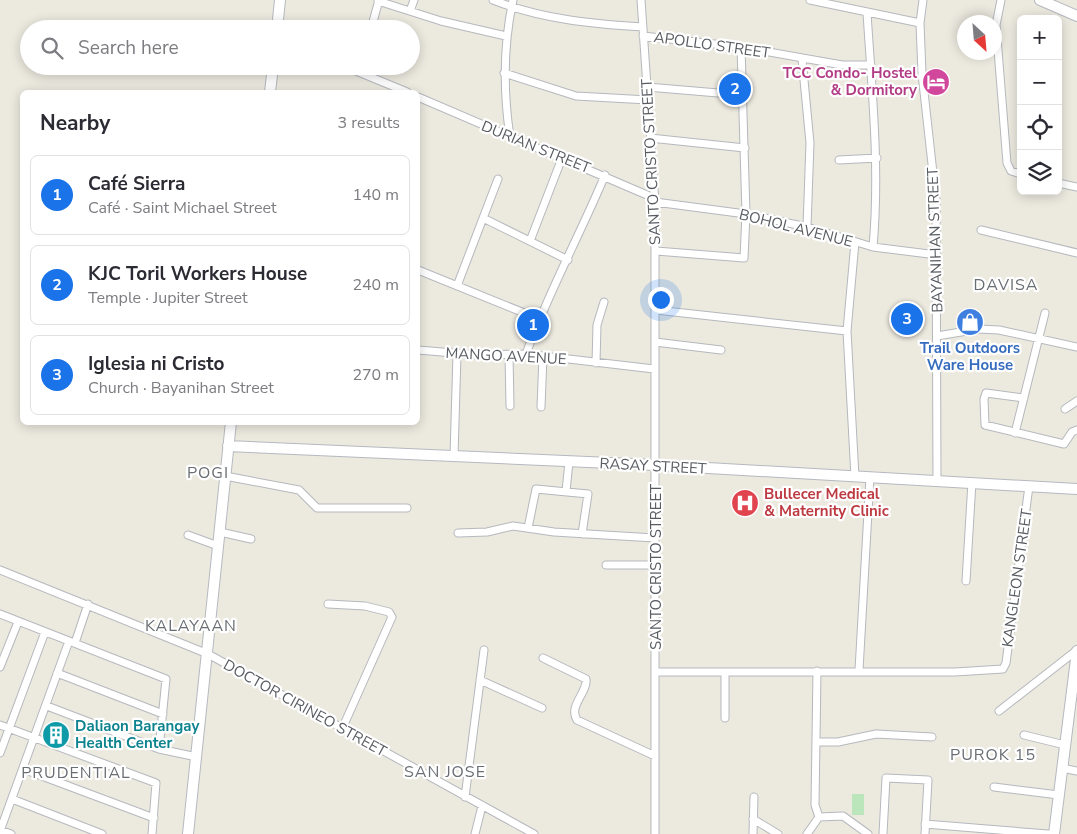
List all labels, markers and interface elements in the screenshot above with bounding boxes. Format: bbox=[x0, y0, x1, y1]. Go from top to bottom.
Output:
north arrow bbox=[957, 15, 1002, 60]
map controls bbox=[1017, 15, 1062, 195]
button: + bbox=[1017, 15, 1062, 60]
search box bbox=[20, 20, 420, 75]
street label: APOLLO STREET bbox=[653, 27, 771, 63]
icon: search bbox=[38, 34, 66, 62]
text: Search here bbox=[78, 35, 179, 61]
button: − bbox=[1017, 60, 1062, 105]
place label: TCC Condo- Hostel & Dormitory bbox=[783, 63, 917, 100]
hotel icon: TCC Condo- Hostel & Dormitory bbox=[921, 67, 951, 97]
pin: 2 bbox=[719, 70, 751, 108]
street label: SANTO CRISTO STREET bbox=[637, 79, 665, 245]
button: locate bbox=[1017, 105, 1062, 150]
text: Nearby bbox=[40, 109, 110, 137]
text: 3 results bbox=[338, 112, 400, 134]
street label: DURIAN STREET bbox=[478, 116, 594, 178]
button: layers bbox=[1017, 150, 1062, 195]
street label: BAYANIHAN STREET bbox=[922, 167, 948, 313]
text: Café Sierra bbox=[88, 171, 185, 197]
text: 1 bbox=[52, 184, 62, 206]
text: 140 m bbox=[352, 184, 399, 206]
text: Café · Saint Michael Street bbox=[88, 197, 277, 219]
street label: BOHOL AVENUE bbox=[737, 204, 855, 252]
text: KJC Toril Workers House bbox=[88, 261, 307, 287]
text: 2 bbox=[52, 274, 62, 296]
text: 240 m bbox=[352, 274, 399, 296]
district label: DAVISA bbox=[973, 274, 1039, 296]
text: Temple · Jupiter Street bbox=[88, 287, 248, 309]
your location bbox=[648, 287, 674, 313]
pin: 3 bbox=[891, 300, 923, 338]
pin: 1 bbox=[517, 306, 549, 344]
shop icon: Trail Outdoors Ware House bbox=[955, 307, 985, 337]
place label: Trail Outdoors Ware House bbox=[920, 338, 1020, 375]
street label: MANGO AVENUE bbox=[445, 343, 567, 369]
text: Iglesia ni Cristo bbox=[88, 351, 224, 377]
text: 3 bbox=[52, 364, 62, 386]
text: 270 m bbox=[352, 364, 399, 386]
text: Church · Bayanihan Street bbox=[88, 377, 274, 399]
street label: RASAY STREET bbox=[599, 453, 707, 479]
district label: POGI bbox=[187, 462, 229, 484]
street label: SANTO CRISTO STREET bbox=[646, 484, 666, 650]
place label: Bullecer Medical & Maternity Clinic bbox=[764, 484, 889, 521]
hospital icon: Bullecer Medical & Maternity Clinic bbox=[730, 488, 760, 518]
street label: KANGLEON STREET bbox=[997, 507, 1037, 649]
district label: KALAYAAN bbox=[145, 615, 237, 637]
street label: DOCTOR CIRINEO STREET bbox=[220, 655, 390, 761]
place label: Daliaon Barangay Health Center bbox=[75, 716, 199, 753]
building icon: Daliaon Barangay Health Center bbox=[41, 720, 71, 750]
district label: PUROK 15 bbox=[950, 744, 1036, 766]
district label: SAN JOSE bbox=[404, 761, 486, 783]
district label: PRUDENTIAL bbox=[21, 762, 131, 784]

